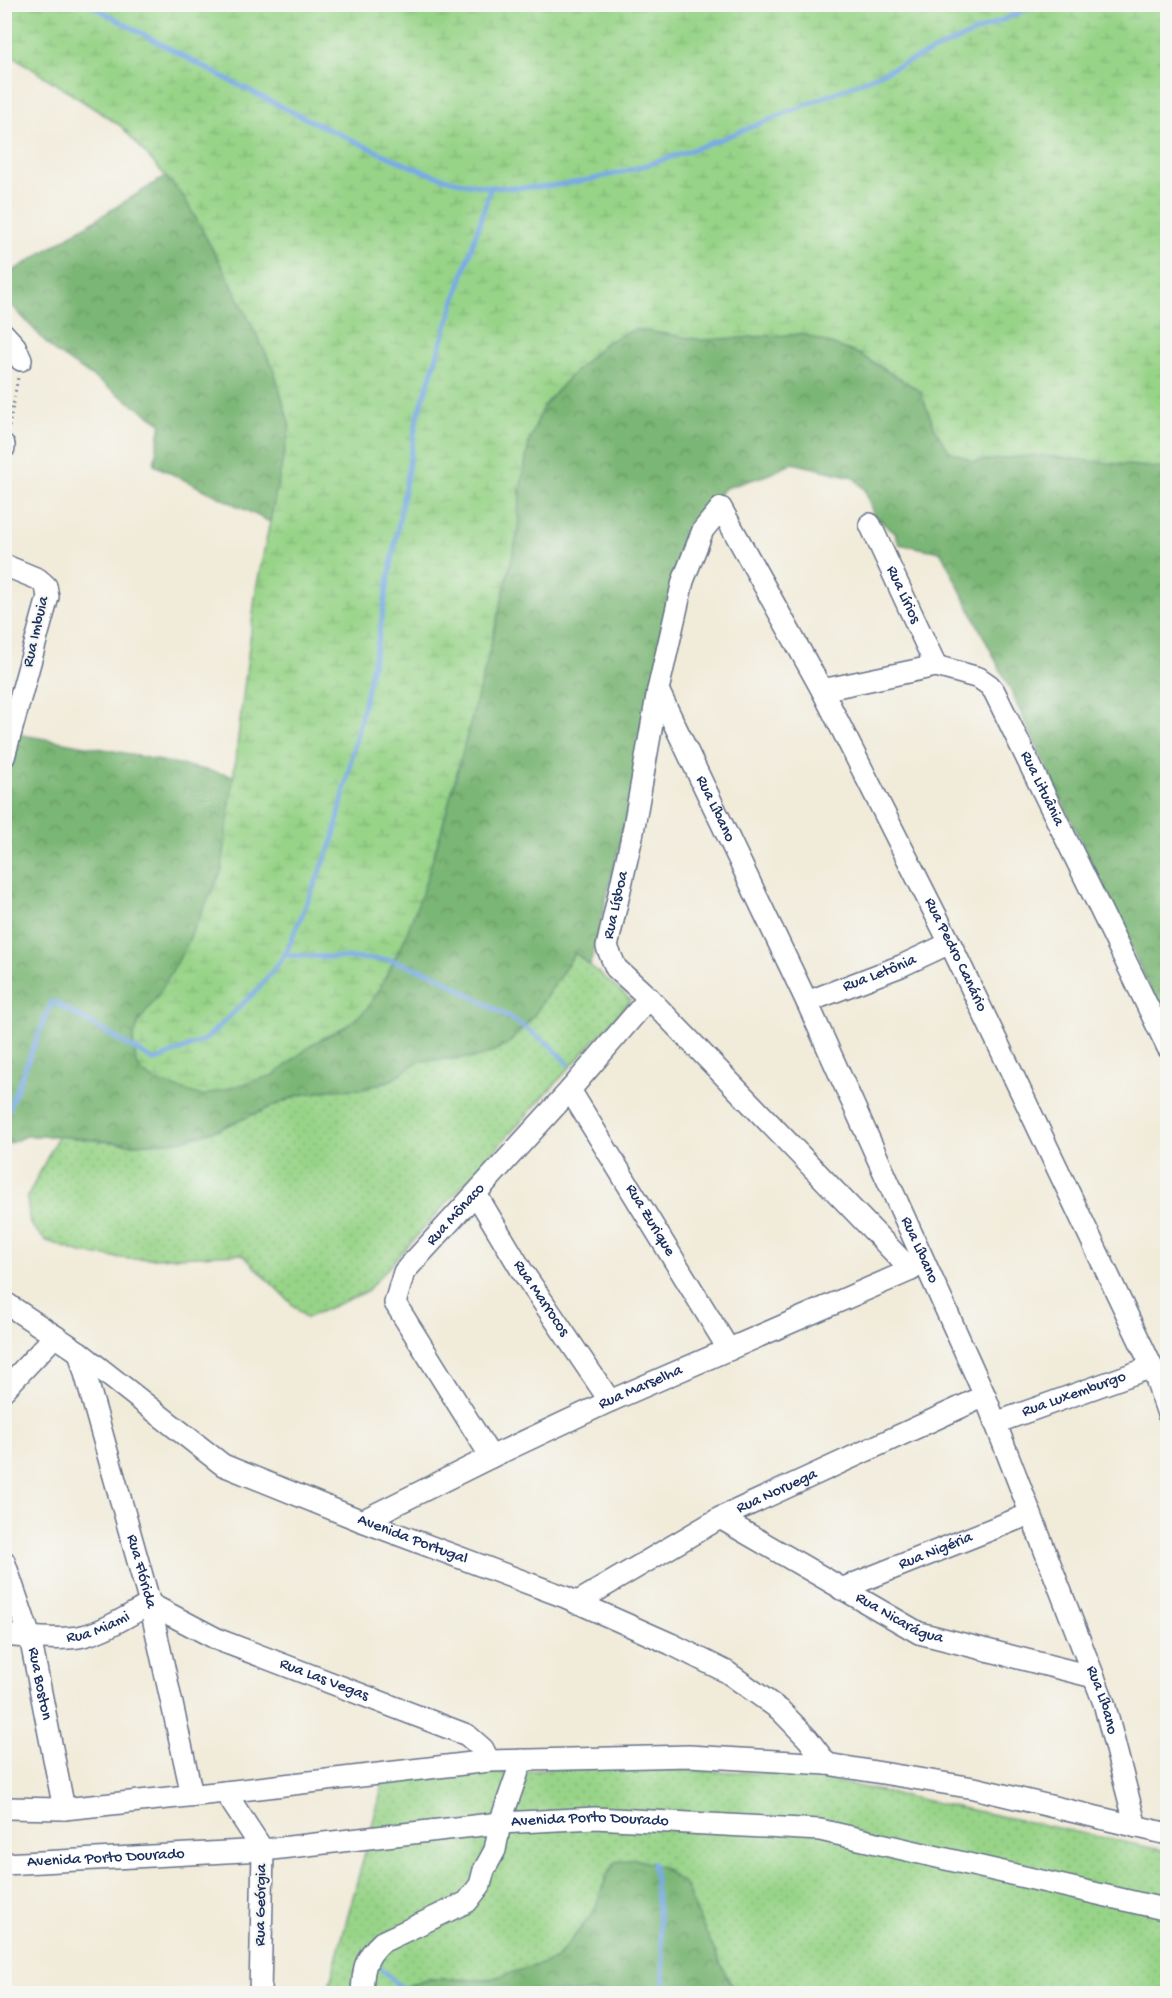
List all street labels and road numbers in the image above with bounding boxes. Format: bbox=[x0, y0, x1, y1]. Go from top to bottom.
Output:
street label: Rua Lírios bbox=[881, 563, 925, 628]
street label: Rua Imbuia bbox=[20, 594, 55, 669]
street label: Rua Lituânia bbox=[1015, 748, 1068, 830]
street label: Rua Líbano bbox=[691, 773, 739, 845]
street label: Rua Lísboa bbox=[600, 868, 634, 941]
street label: Rua Pedro Canário bbox=[919, 895, 991, 1015]
street label: Rua Letônia bbox=[840, 950, 921, 997]
street label: Rua Mônaco bbox=[423, 1180, 489, 1250]
street label: Rua Zurique bbox=[621, 1181, 679, 1261]
street label: Rua Líbano bbox=[896, 1214, 942, 1286]
street label: Rua Marrocos bbox=[508, 1257, 574, 1341]
street label: Rua Marselha bbox=[596, 1361, 687, 1414]
street label: Rua Luxemburgo bbox=[1020, 1368, 1129, 1422]
street label: Rua Noruega bbox=[734, 1464, 821, 1519]
street label: Avenida Portugal bbox=[355, 1511, 470, 1569]
street label: Rua Nigéria bbox=[896, 1528, 977, 1575]
street label: Rua Flórida bbox=[121, 1532, 161, 1612]
street label: Rua Nicarágua bbox=[852, 1589, 946, 1648]
street label: Rua Miami bbox=[66, 1607, 134, 1648]
street label: Rua Boston bbox=[23, 1646, 56, 1722]
street label: Rua Las Vegas bbox=[277, 1655, 372, 1706]
street label: Rua Líbano bbox=[1081, 1663, 1121, 1737]
street label: Avenida Porto Dourado bbox=[511, 1808, 669, 1832]
street label: Avenida Porto Dourado bbox=[27, 1845, 185, 1872]
street label: Rua Geórgia bbox=[252, 1863, 272, 1946]

